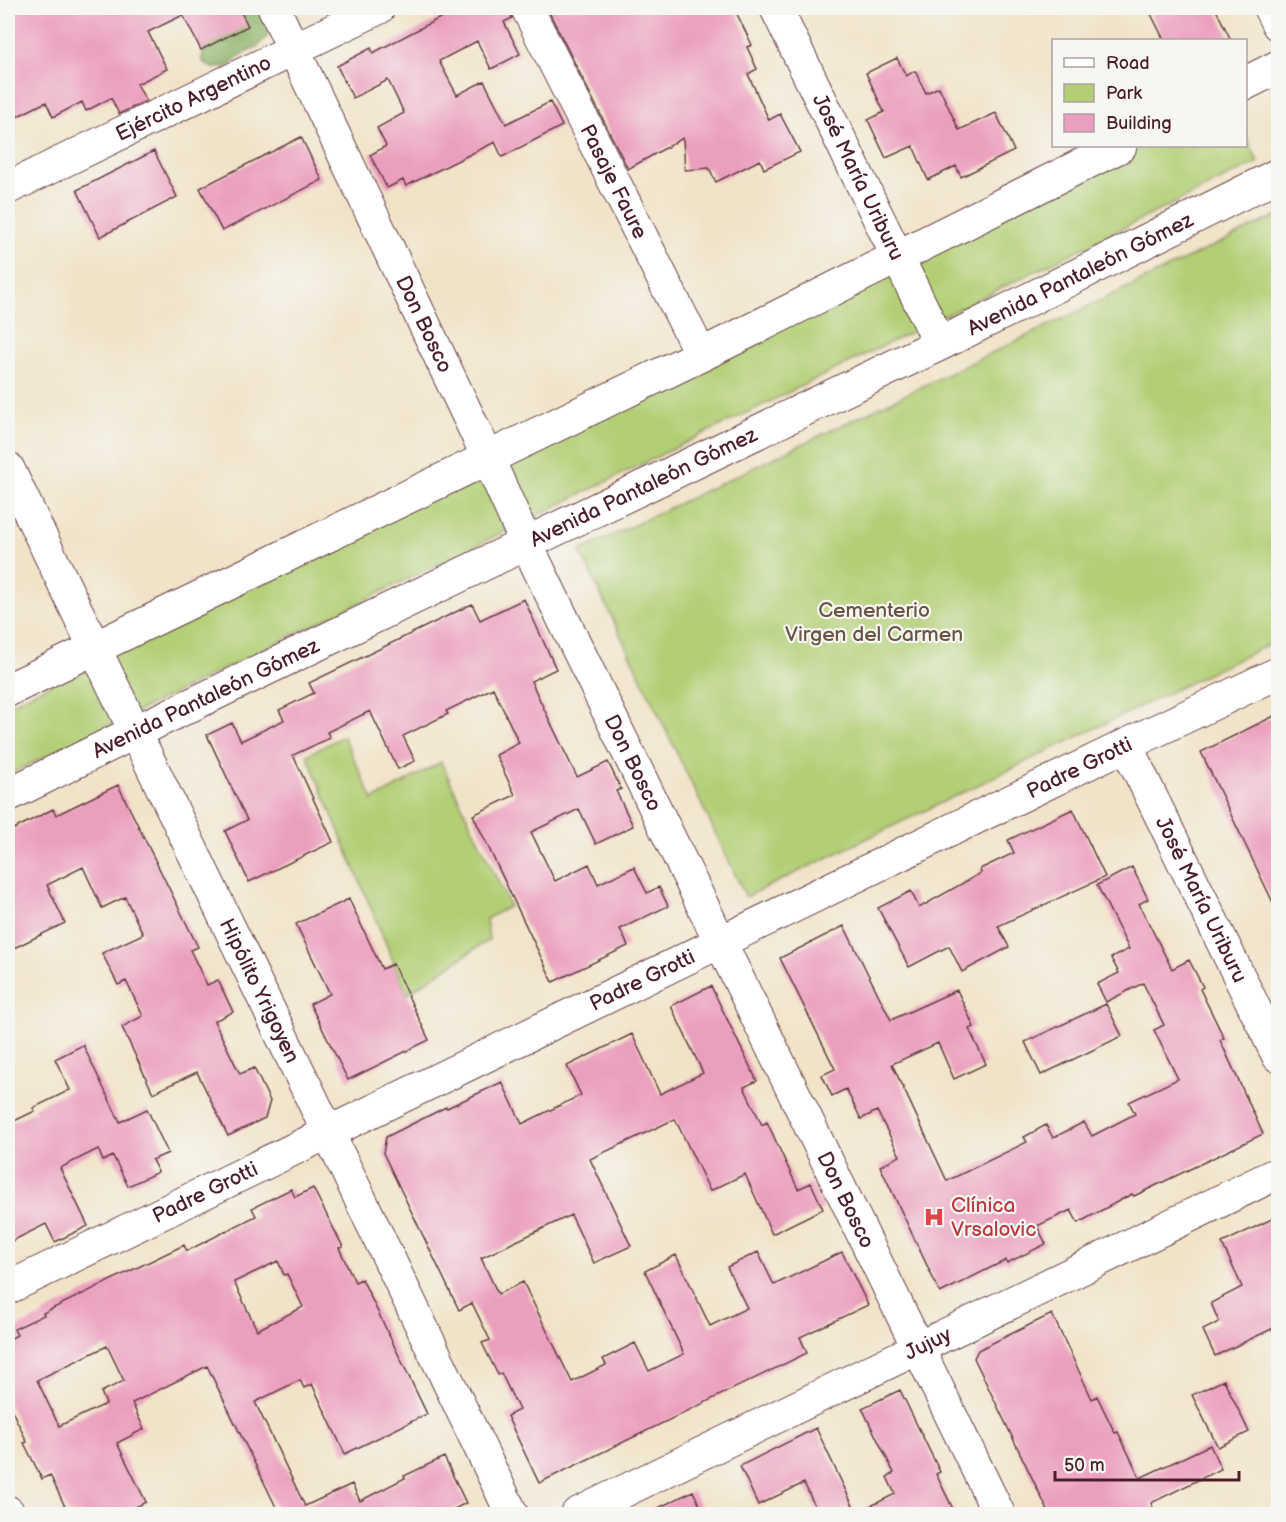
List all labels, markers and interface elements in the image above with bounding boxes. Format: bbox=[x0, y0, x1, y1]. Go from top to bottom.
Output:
legend bbox=[1052, 39, 1247, 147]
street label: Ejército Argentino bbox=[112, 50, 275, 147]
text: Road bbox=[1106, 53, 1150, 74]
text: Park bbox=[1106, 83, 1142, 104]
street label: José María Uriburu bbox=[807, 90, 909, 264]
text: Building bbox=[1106, 113, 1172, 134]
street label: Pasaje Faure bbox=[574, 120, 653, 243]
street label: Avenida Pantaleón Gómez bbox=[963, 207, 1198, 341]
street label: Don Bosco bbox=[390, 272, 458, 377]
street label: Avenida Pantaleón Gómez bbox=[526, 422, 762, 553]
park label: Cementerio Virgen del Carmen bbox=[785, 598, 963, 647]
street label: Avenida Pantaleón Gómez bbox=[88, 633, 324, 764]
street label: Don Bosco bbox=[599, 711, 667, 816]
street label: Padre Grotti bbox=[1023, 732, 1136, 804]
street label: José María Uriburu bbox=[1150, 813, 1252, 987]
street label: Hipólito Yrigoyen bbox=[214, 914, 305, 1067]
street label: Padre Grotti bbox=[586, 944, 699, 1017]
street label: Don Bosco bbox=[811, 1148, 880, 1252]
street label: Padre Grotti bbox=[148, 1157, 262, 1229]
place label: Clínica Vrsalovic bbox=[951, 1193, 1036, 1242]
hospital icon: Clínica Vrsalovic bbox=[922, 1205, 946, 1229]
street label: Jujuy bbox=[901, 1322, 956, 1366]
scale bar bbox=[1055, 1444, 1240, 1482]
text: 50 m bbox=[1064, 1455, 1105, 1476]

